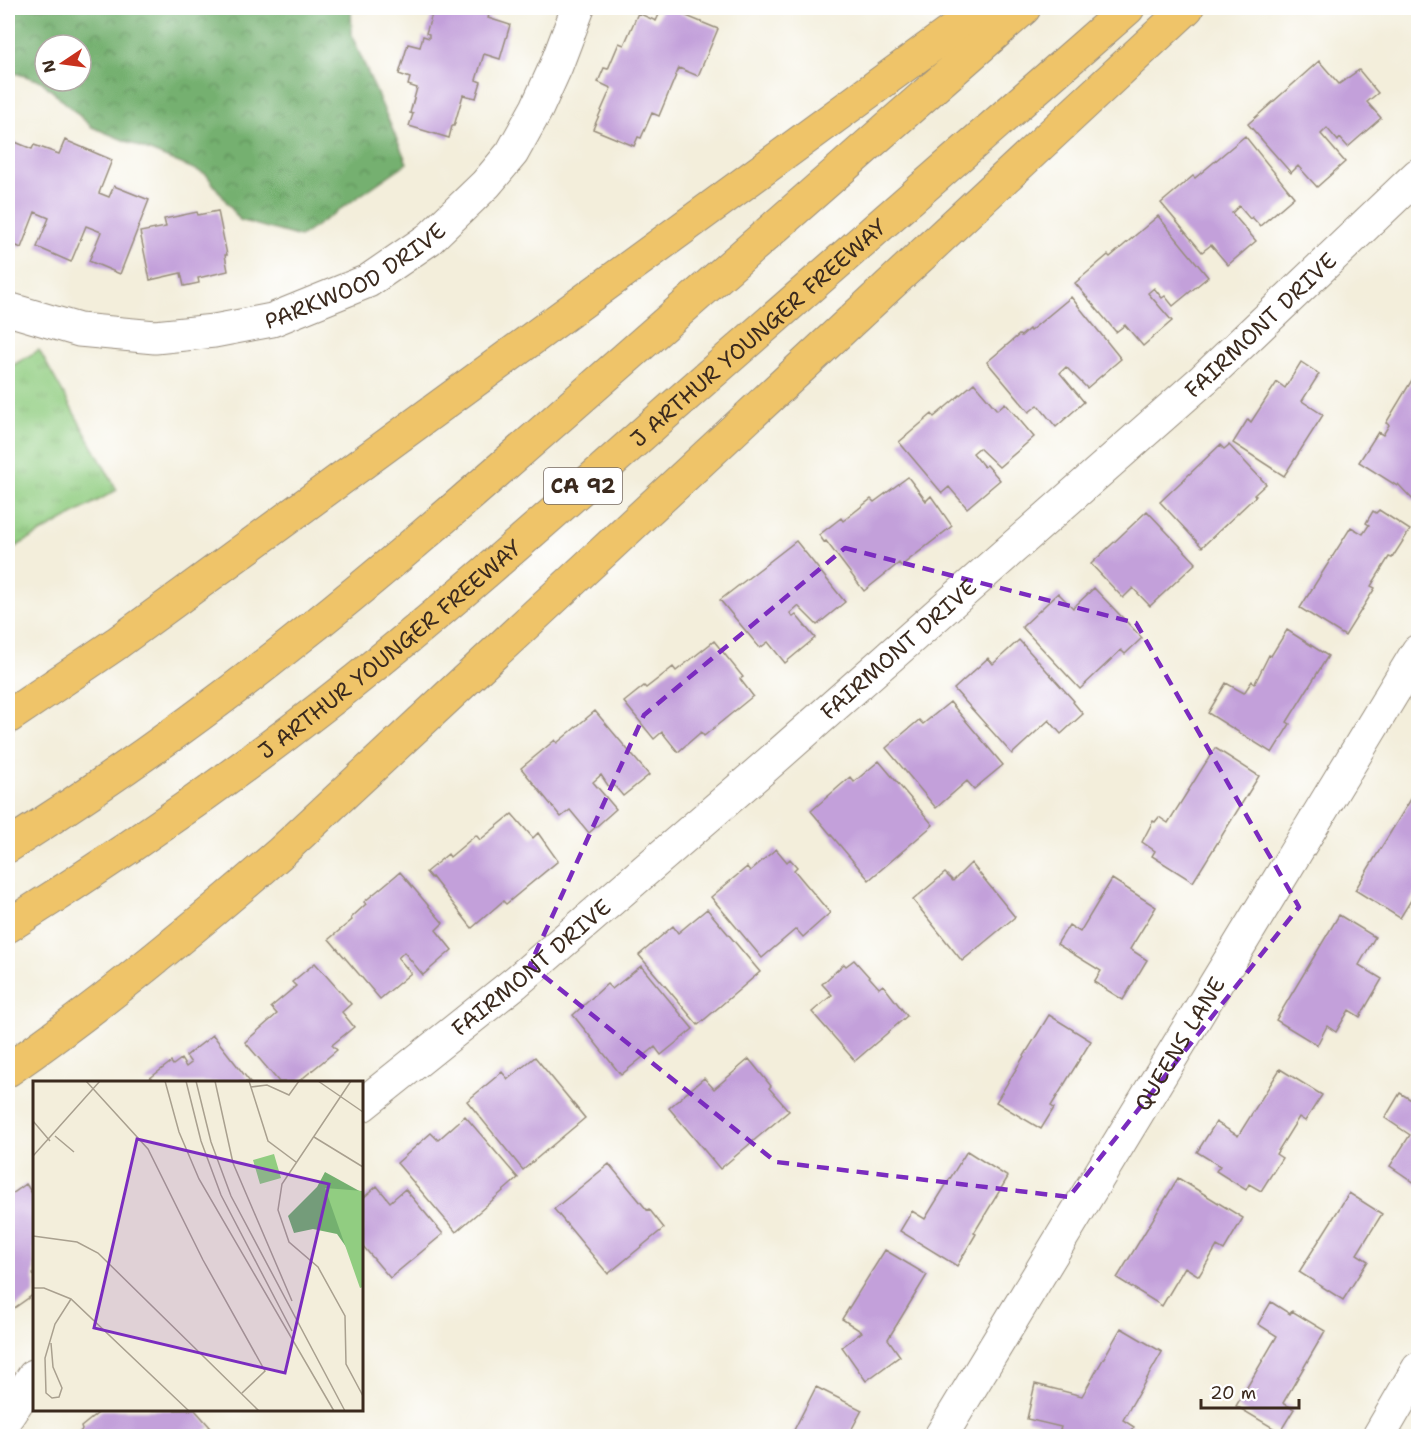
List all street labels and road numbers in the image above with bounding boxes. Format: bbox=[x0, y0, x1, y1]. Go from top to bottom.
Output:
street label: J ARTHUR YOUNGER FREEWAY bbox=[624, 212, 893, 453]
street label: PARKWOOD DRIVE bbox=[263, 216, 452, 336]
street label: FAIRMONT DRIVE bbox=[1178, 246, 1343, 404]
road number: CA 92 bbox=[544, 468, 622, 504]
street label: J ARTHUR YOUNGER FREEWAY bbox=[252, 533, 528, 765]
street label: FAIRMONT DRIVE bbox=[814, 572, 982, 726]
street label: FAIRMONT DRIVE bbox=[446, 892, 617, 1042]
street label: QUEENS LANE bbox=[1127, 971, 1231, 1116]

